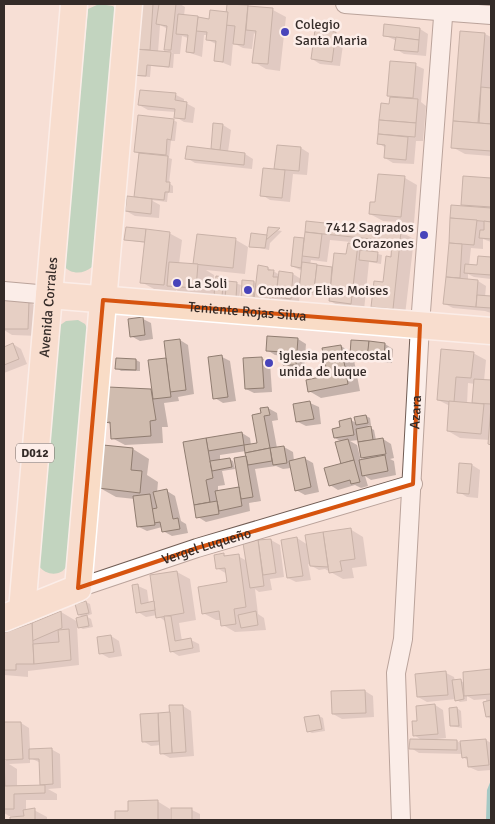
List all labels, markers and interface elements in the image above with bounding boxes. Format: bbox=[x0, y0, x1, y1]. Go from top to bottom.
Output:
place label: Colegio Santa Maria bbox=[295, 16, 367, 49]
marker: Colegio Santa Maria bbox=[279, 26, 291, 38]
place label: 7412 Sagrados Corazones bbox=[326, 219, 414, 252]
marker: 7412 Sagrados Corazones bbox=[418, 229, 430, 241]
street label: Avenida Corrales bbox=[36, 256, 61, 358]
place label: La Soli bbox=[187, 275, 227, 292]
marker: La Soli bbox=[171, 277, 183, 289]
place label: Comedor Elias Moises bbox=[258, 282, 388, 299]
marker: Comedor Elias Moises bbox=[242, 284, 254, 296]
street label: Teniente Rojas Silva bbox=[188, 298, 307, 325]
place label: iglesia pentecostal unida de luque bbox=[279, 347, 391, 380]
marker: iglesia pentecostal unida de luque bbox=[263, 357, 275, 369]
street label: Azara bbox=[406, 395, 425, 430]
road number: D012 bbox=[16, 443, 54, 462]
street label: Vergel Luqueño bbox=[160, 524, 253, 568]

